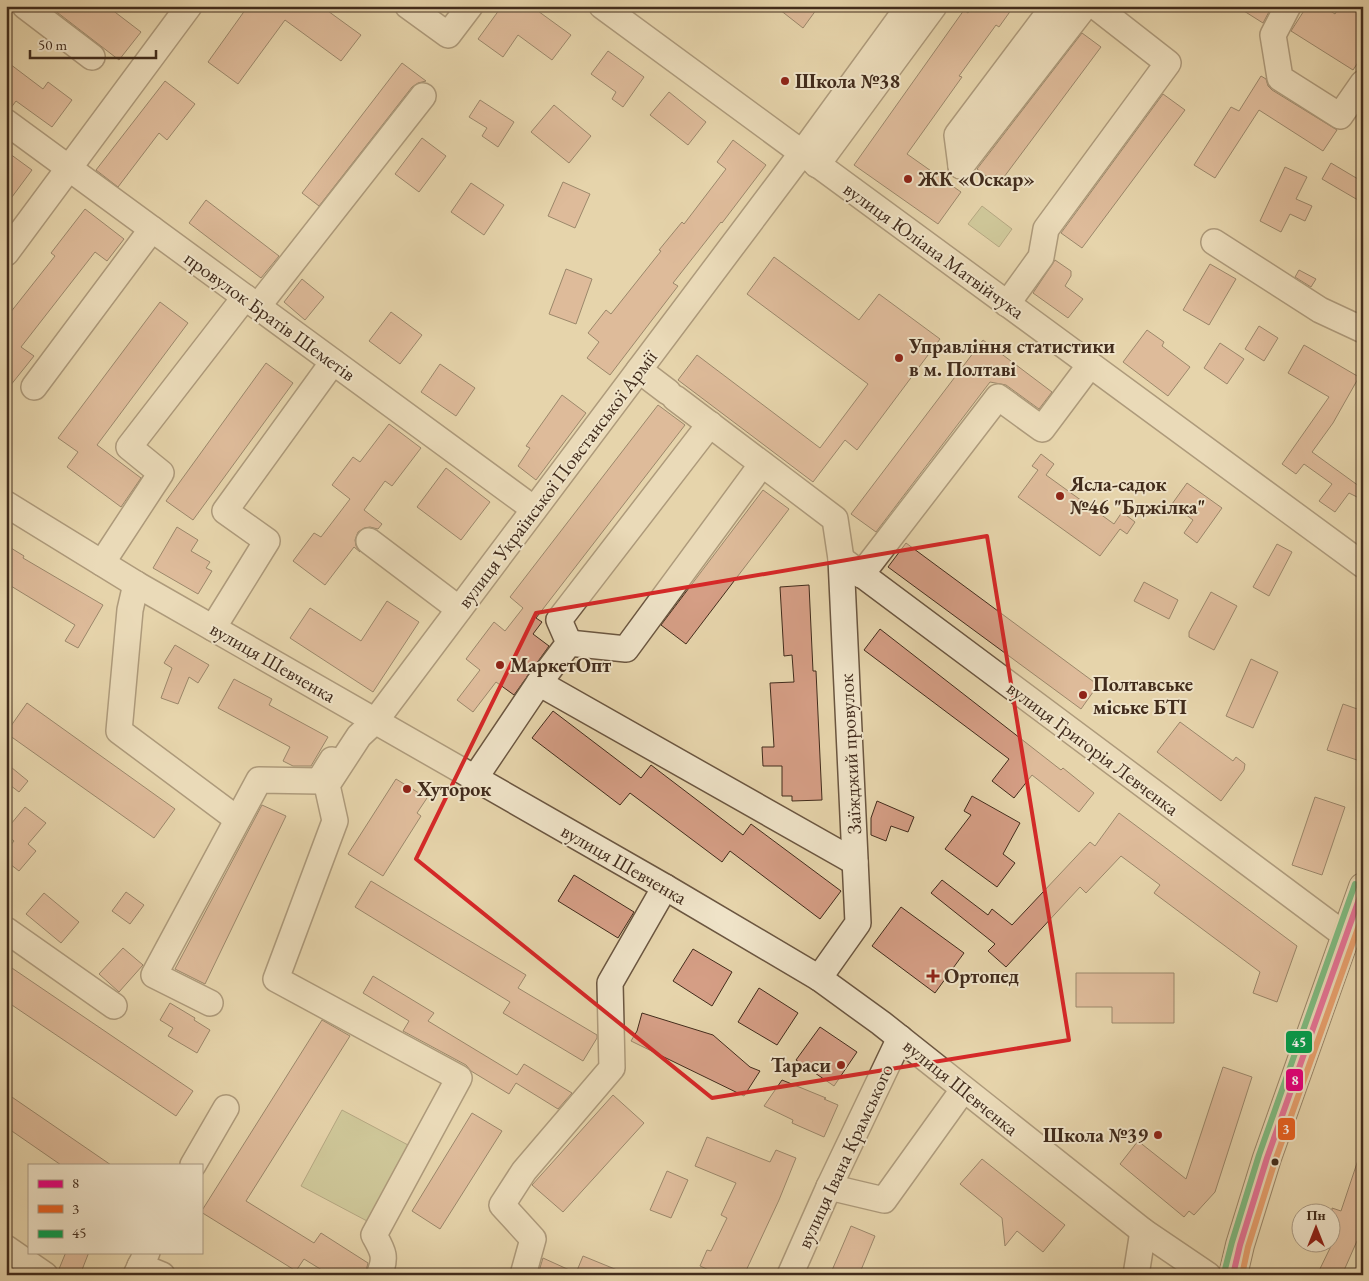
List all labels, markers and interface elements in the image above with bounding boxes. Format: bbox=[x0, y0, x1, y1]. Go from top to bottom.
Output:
scale bar bbox=[30, 28, 156, 60]
text: 50 m bbox=[38, 35, 67, 54]
place label: Школа №38 bbox=[795, 68, 900, 94]
marker: Школа №38 bbox=[779, 75, 791, 87]
place label: ЖК «Оскар» bbox=[917, 166, 1035, 192]
marker: ЖК «Оскар» bbox=[902, 173, 914, 185]
street label: вулиця Юліана Матвійчука bbox=[838, 176, 1030, 324]
street label: провулок Братів Шеметів bbox=[179, 245, 361, 387]
place label: Управління статистики в м. Полтаві bbox=[908, 333, 1115, 382]
street label: вулиця Української Повстанської Армії bbox=[451, 344, 663, 613]
marker: Управління статистики в м. Полтаві bbox=[893, 352, 905, 364]
place label: Ясла-садок №46 "Бджілка" bbox=[1069, 471, 1206, 520]
marker: Ясла-садок №46 "Бджілка" bbox=[1054, 490, 1066, 502]
street label: вулиця Шевченка bbox=[205, 615, 341, 709]
place label: МаркетОпт bbox=[510, 652, 611, 678]
marker: МаркетОпт bbox=[494, 659, 506, 671]
place label: Полтавське міське БТІ bbox=[1093, 671, 1193, 720]
street label: Заїжджий провулок bbox=[833, 672, 867, 835]
street label: вулиця Григорія Левченка bbox=[1002, 675, 1184, 821]
marker: Полтавське міське БТІ bbox=[1077, 689, 1089, 701]
place label: Хуторок bbox=[416, 776, 491, 802]
marker: Хуторок bbox=[401, 783, 413, 795]
street label: вулиця Шевченка bbox=[556, 817, 692, 911]
place label: Ортопед bbox=[944, 963, 1019, 989]
marker: Ортопед bbox=[926, 969, 940, 983]
line badge: 45 bbox=[1285, 1030, 1313, 1054]
street label: вулиця Шевченка bbox=[898, 1033, 1024, 1141]
text: 45 bbox=[1292, 1033, 1306, 1051]
place label: Тараси bbox=[771, 1052, 831, 1078]
street label: вулиця Івана Крамського bbox=[791, 1059, 899, 1253]
marker: Тараси bbox=[835, 1059, 847, 1071]
line badge: 8 bbox=[1285, 1068, 1304, 1092]
text: 8 bbox=[1291, 1071, 1299, 1089]
line badge: 3 bbox=[1277, 1117, 1296, 1141]
text: 3 bbox=[1282, 1120, 1290, 1138]
place label: Школа №39 bbox=[1043, 1122, 1148, 1148]
marker: Школа №39 bbox=[1152, 1129, 1164, 1141]
unlabelled marker bbox=[1270, 1157, 1280, 1167]
legend bbox=[28, 1164, 202, 1254]
text: 8 bbox=[72, 1173, 79, 1192]
text: 3 bbox=[72, 1199, 79, 1218]
north arrow bbox=[1292, 1204, 1342, 1254]
text: Пн bbox=[1306, 1206, 1326, 1224]
text: 45 bbox=[72, 1223, 86, 1242]

